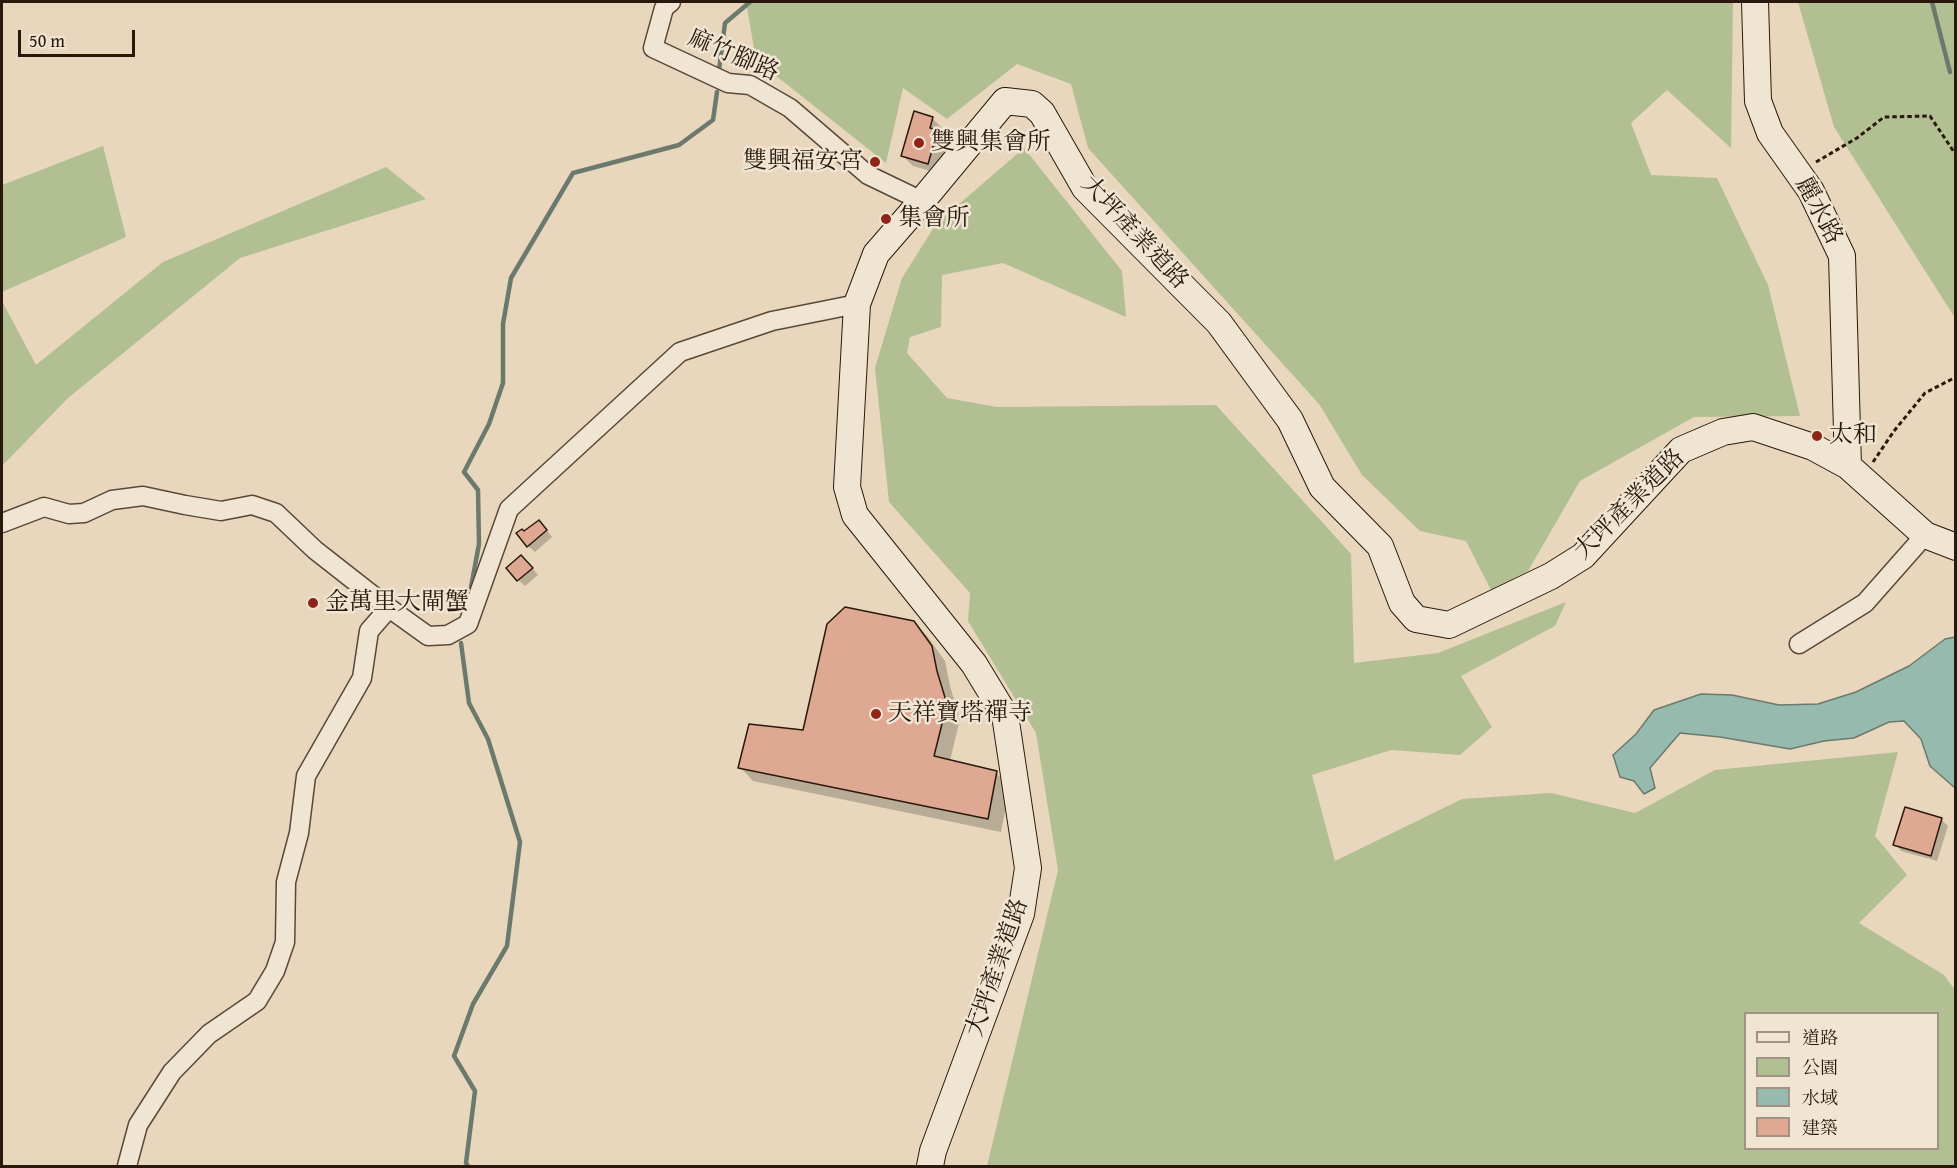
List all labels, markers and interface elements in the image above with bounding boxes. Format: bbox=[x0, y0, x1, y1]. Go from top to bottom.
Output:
scale bar bbox=[21, 18, 138, 56]
street label: 麻竹腳路 bbox=[683, 24, 783, 88]
text: 50 m bbox=[29, 27, 65, 54]
place label: 雙興集會所 bbox=[931, 129, 1051, 157]
marker: 雙興集會所 bbox=[912, 136, 926, 150]
place label: 雙興福安宮 bbox=[743, 148, 863, 176]
marker: 雙興福安宮 bbox=[868, 155, 882, 169]
street label: 大坪產業道路 bbox=[1074, 171, 1194, 295]
street label: 麗水路 bbox=[1788, 172, 1848, 250]
place label: 集會所 bbox=[898, 205, 970, 233]
marker: 集會所 bbox=[879, 212, 893, 226]
place label: 太和 bbox=[1829, 422, 1877, 450]
marker: 太和 bbox=[1810, 429, 1824, 443]
street label: 大坪產業道路 bbox=[1569, 444, 1691, 566]
place label: 金萬里大閘蟹 bbox=[325, 589, 469, 617]
marker: 金萬里大閘蟹 bbox=[306, 596, 320, 610]
place label: 天祥寶塔禪寺 bbox=[888, 700, 1032, 728]
marker: 天祥寶塔禪寺 bbox=[869, 707, 883, 721]
street label: 大坪產業道路 bbox=[961, 895, 1035, 1041]
legend bbox=[1744, 1012, 1939, 1150]
text: 道路 bbox=[1802, 1024, 1838, 1051]
text: 公園 bbox=[1802, 1054, 1838, 1081]
text: 水域 bbox=[1802, 1084, 1838, 1111]
text: 建築 bbox=[1802, 1114, 1838, 1141]

